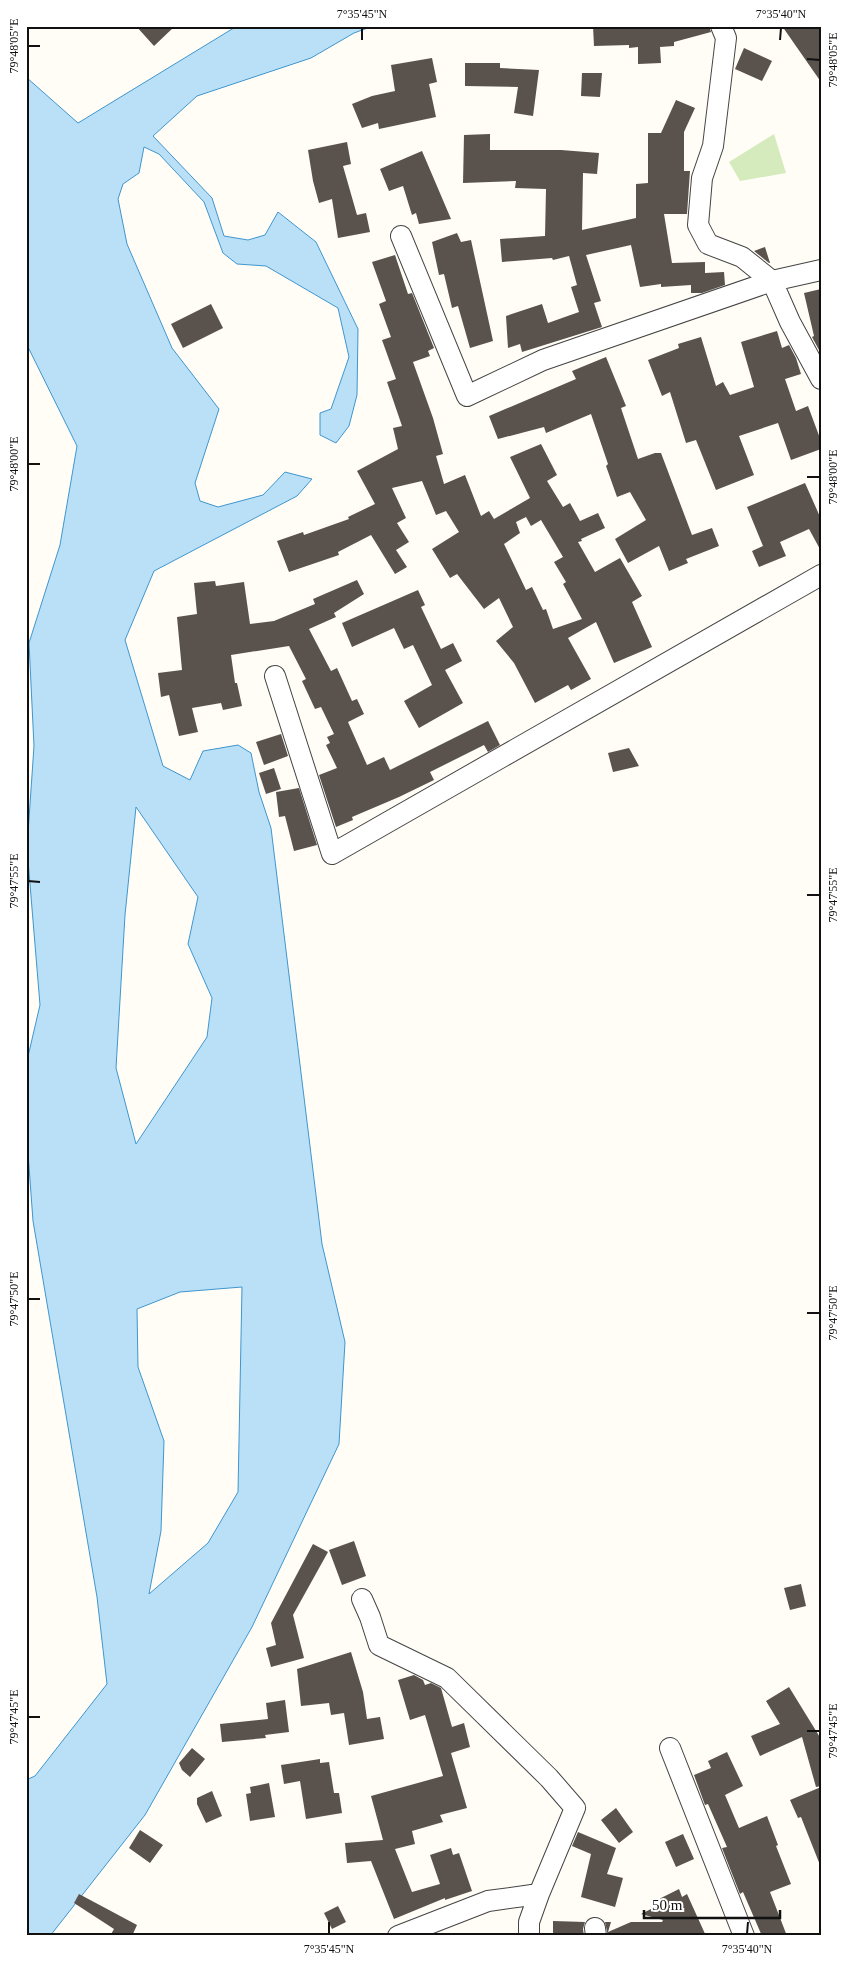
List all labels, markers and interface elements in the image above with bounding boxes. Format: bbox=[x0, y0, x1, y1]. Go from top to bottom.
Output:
text: 7°35'45"N bbox=[337, 7, 388, 21]
text: 7°35'40"N bbox=[756, 7, 807, 21]
text: 79°48'05"E bbox=[7, 18, 21, 74]
text: 79°48'05"E bbox=[826, 32, 840, 88]
text: 79°48'00"E bbox=[7, 436, 21, 492]
text: 79°48'00"E bbox=[826, 449, 840, 505]
text: 79°47'55"E bbox=[7, 853, 21, 909]
text: 79°47'55"E bbox=[826, 867, 840, 923]
text: 79°47'50"E bbox=[7, 1271, 21, 1327]
text: 79°47'50"E bbox=[826, 1285, 840, 1341]
text: 79°47'45"E bbox=[7, 1689, 21, 1745]
text: 79°47'45"E bbox=[826, 1703, 840, 1759]
scale bar bbox=[644, 1887, 781, 1919]
text: 50 m bbox=[652, 1897, 683, 1913]
text: 7°35'45"N bbox=[304, 1942, 355, 1956]
text: 7°35'40"N bbox=[722, 1942, 773, 1956]

